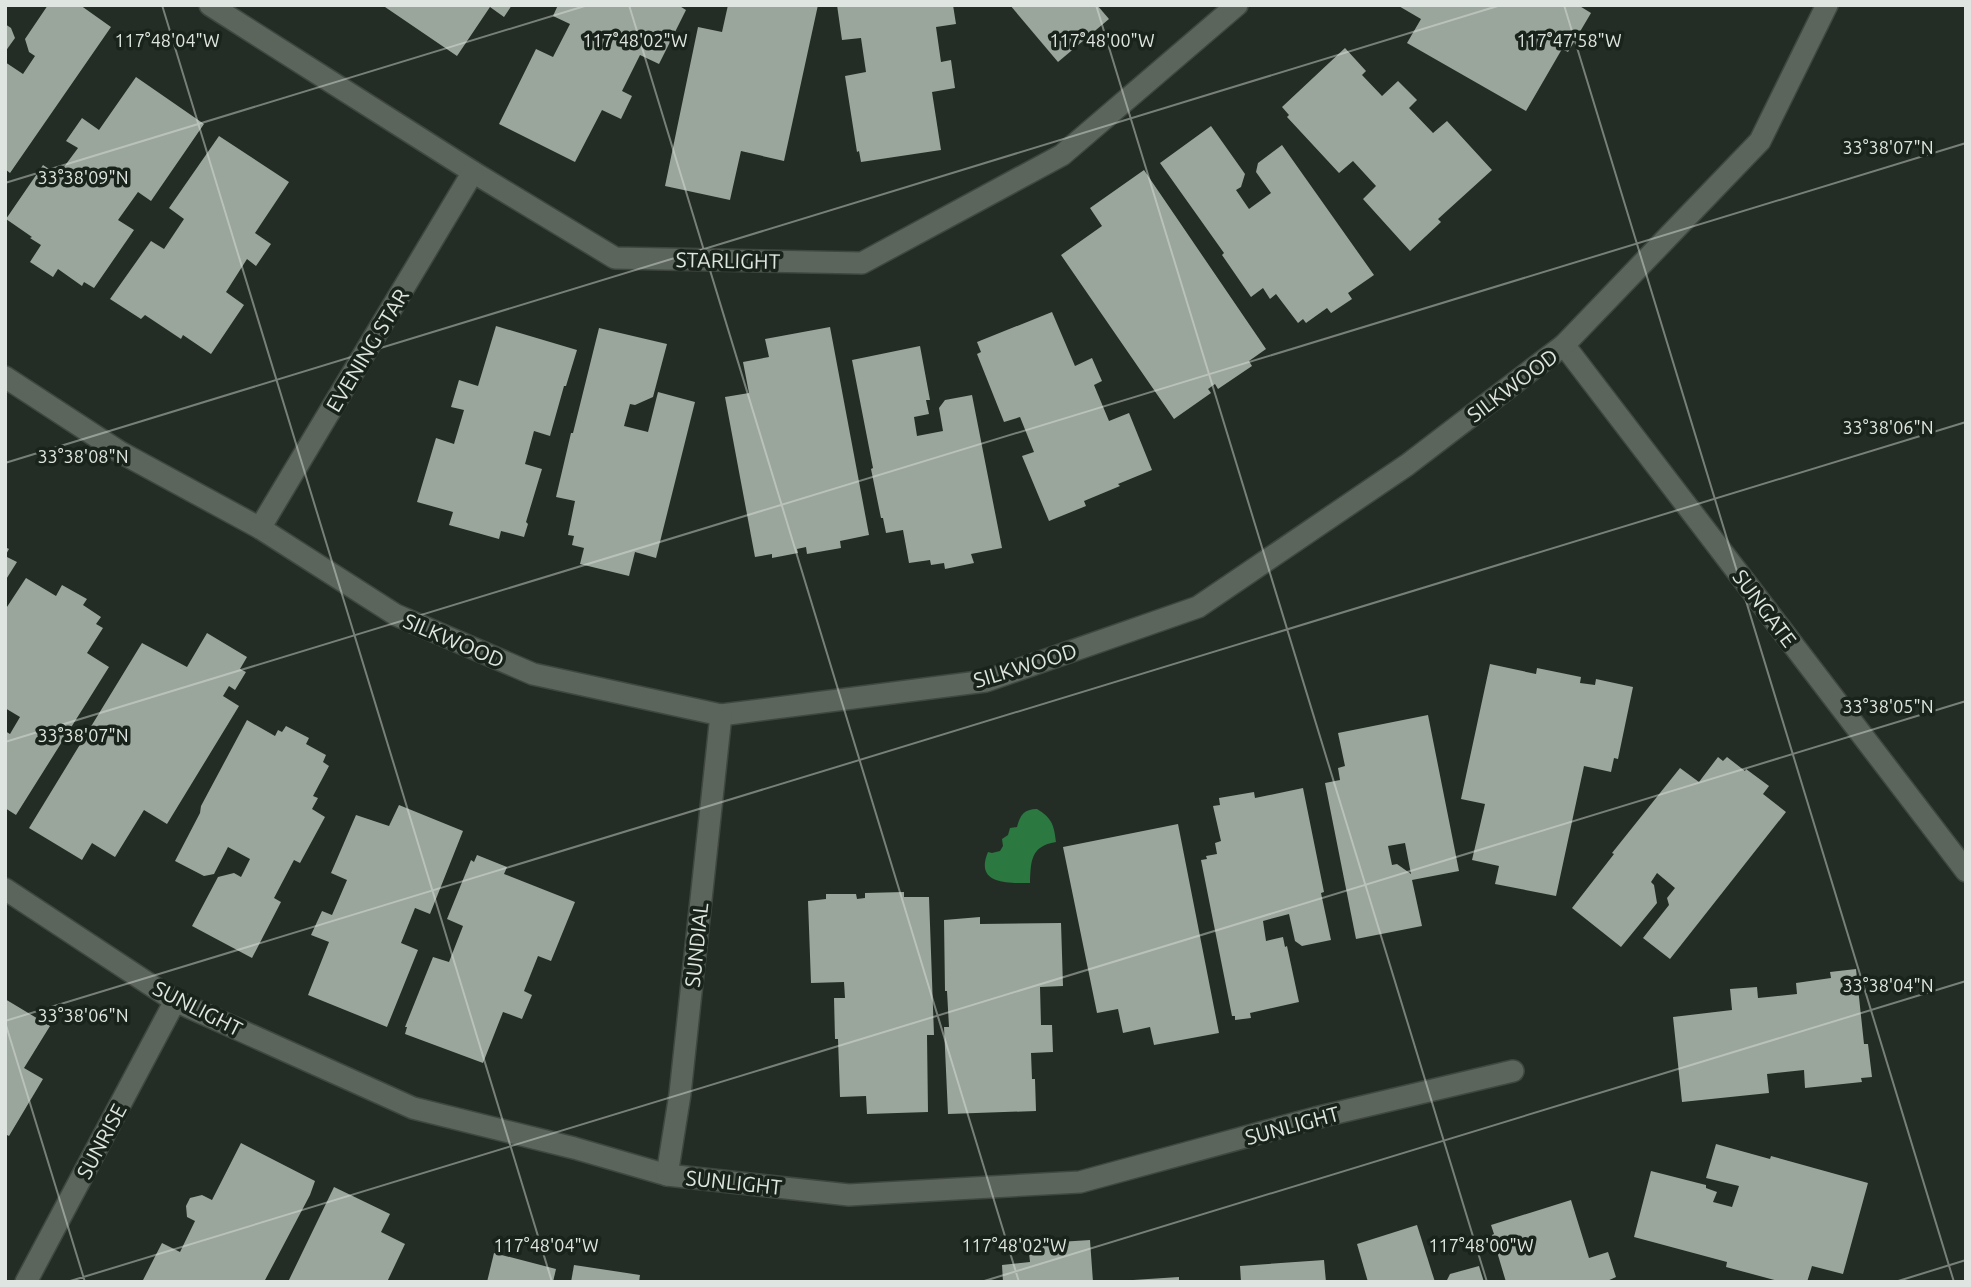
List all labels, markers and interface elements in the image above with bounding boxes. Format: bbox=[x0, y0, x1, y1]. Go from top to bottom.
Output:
text: 117°48'04"W bbox=[114, 30, 220, 50]
text: 117°48'02"W bbox=[582, 30, 688, 50]
text: 117°48'00"W bbox=[1049, 30, 1155, 50]
text: 117°47'58"W bbox=[1516, 30, 1622, 50]
text: 33°38'07"N bbox=[1842, 137, 1934, 157]
text: 33°38'09"N bbox=[37, 167, 129, 187]
street label: STARLIGHT bbox=[676, 247, 781, 273]
street label: EVENING STAR bbox=[321, 284, 413, 416]
street label: SILKWOOD bbox=[1462, 343, 1562, 427]
text: 33°38'06"N bbox=[1842, 417, 1934, 437]
text: 33°38'08"N bbox=[37, 446, 129, 466]
street label: SUNGATE bbox=[1728, 565, 1802, 651]
street label: SILKWOOD bbox=[400, 608, 508, 672]
street label: SILKWOOD bbox=[970, 638, 1080, 692]
text: 33°38'05"N bbox=[1842, 696, 1934, 716]
text: 33°38'07"N bbox=[37, 725, 129, 745]
street label: SUNDIAL bbox=[680, 901, 712, 988]
street label: SUNLIGHT bbox=[149, 975, 247, 1041]
text: 33°38'04"N bbox=[1842, 975, 1934, 995]
text: 33°38'06"N bbox=[37, 1005, 129, 1025]
street label: SUNRISE bbox=[71, 1099, 131, 1183]
street label: SUNLIGHT bbox=[1242, 1101, 1342, 1149]
street label: SUNLIGHT bbox=[685, 1165, 784, 1199]
text: 117°48'04"W bbox=[493, 1235, 599, 1255]
text: 117°48'02"W bbox=[961, 1235, 1067, 1255]
text: 117°48'00"W bbox=[1428, 1235, 1534, 1255]

